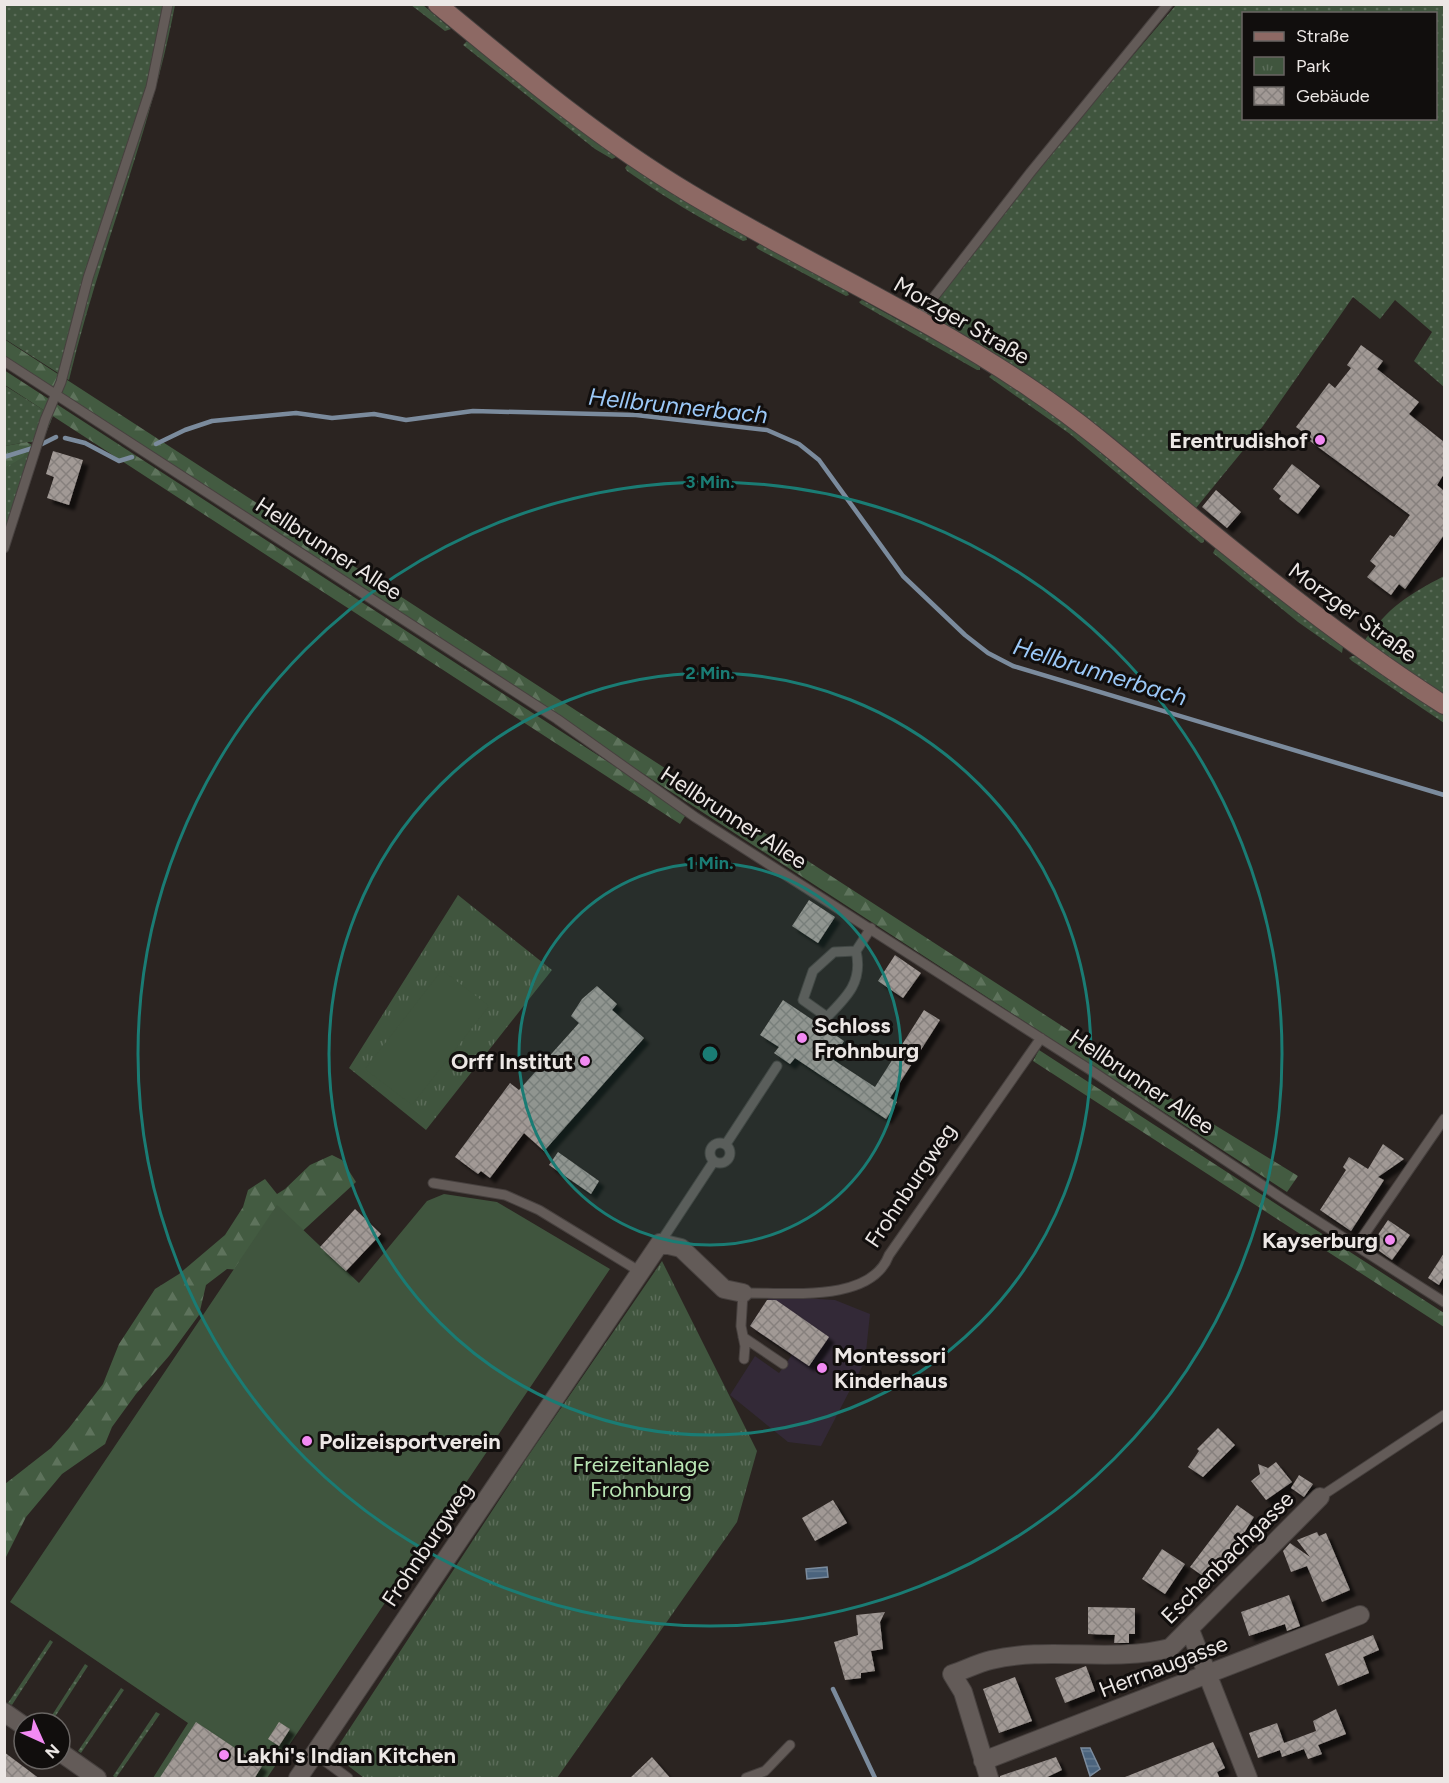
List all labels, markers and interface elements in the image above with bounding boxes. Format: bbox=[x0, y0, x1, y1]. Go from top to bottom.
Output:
legend bbox=[1242, 12, 1437, 120]
text: Straße bbox=[1296, 25, 1349, 47]
text: Park bbox=[1296, 55, 1331, 77]
text: Gebäude bbox=[1296, 85, 1370, 107]
street label: Morzger Straße bbox=[889, 271, 1034, 370]
water label: Hellbrunnerbach bbox=[587, 382, 769, 429]
place label: Erentrudishof bbox=[1169, 427, 1308, 454]
marker: Erentrudishof bbox=[1313, 433, 1327, 447]
text: 3 Min. bbox=[685, 471, 735, 493]
street label: Hellbrunner Allee bbox=[251, 491, 407, 606]
street label: Morzger Straße bbox=[1283, 557, 1422, 668]
water label: Hellbrunnerbach bbox=[1010, 631, 1191, 712]
text: 2 Min. bbox=[685, 662, 735, 684]
street label: Hellbrunner Allee bbox=[656, 760, 812, 875]
text: 1 Min. bbox=[687, 852, 733, 874]
place label: Schloss Frohnburg bbox=[814, 1012, 919, 1064]
street label: Hellbrunner Allee bbox=[1064, 1023, 1219, 1140]
marker: Schloss Frohnburg bbox=[795, 1031, 809, 1045]
centre of rings bbox=[700, 1044, 720, 1064]
place label: Orff Institut bbox=[451, 1048, 573, 1075]
marker: Orff Institut bbox=[578, 1054, 592, 1068]
street label: Frohnburgweg bbox=[859, 1118, 962, 1252]
place label: Kayserburg bbox=[1262, 1227, 1378, 1254]
marker: Kayserburg bbox=[1383, 1233, 1397, 1247]
place label: Montessori Kinderhaus bbox=[834, 1342, 948, 1394]
marker: Montessori Kinderhaus bbox=[815, 1361, 829, 1375]
place label: Polizeisportverein bbox=[319, 1428, 501, 1455]
marker: Polizeisportverein bbox=[300, 1434, 314, 1448]
park label: Freizeitanlage Frohnburg bbox=[573, 1451, 709, 1503]
street label: Frohnburgweg bbox=[376, 1477, 479, 1611]
street label: Eschenbachgasse bbox=[1155, 1485, 1299, 1629]
street label: Herrnaugasse bbox=[1095, 1630, 1231, 1703]
north arrow bbox=[12, 1711, 72, 1771]
text: N bbox=[41, 1740, 63, 1762]
place label: Lakhi's Indian Kitchen bbox=[236, 1742, 456, 1769]
marker: Lakhi's Indian Kitchen bbox=[217, 1748, 231, 1762]

